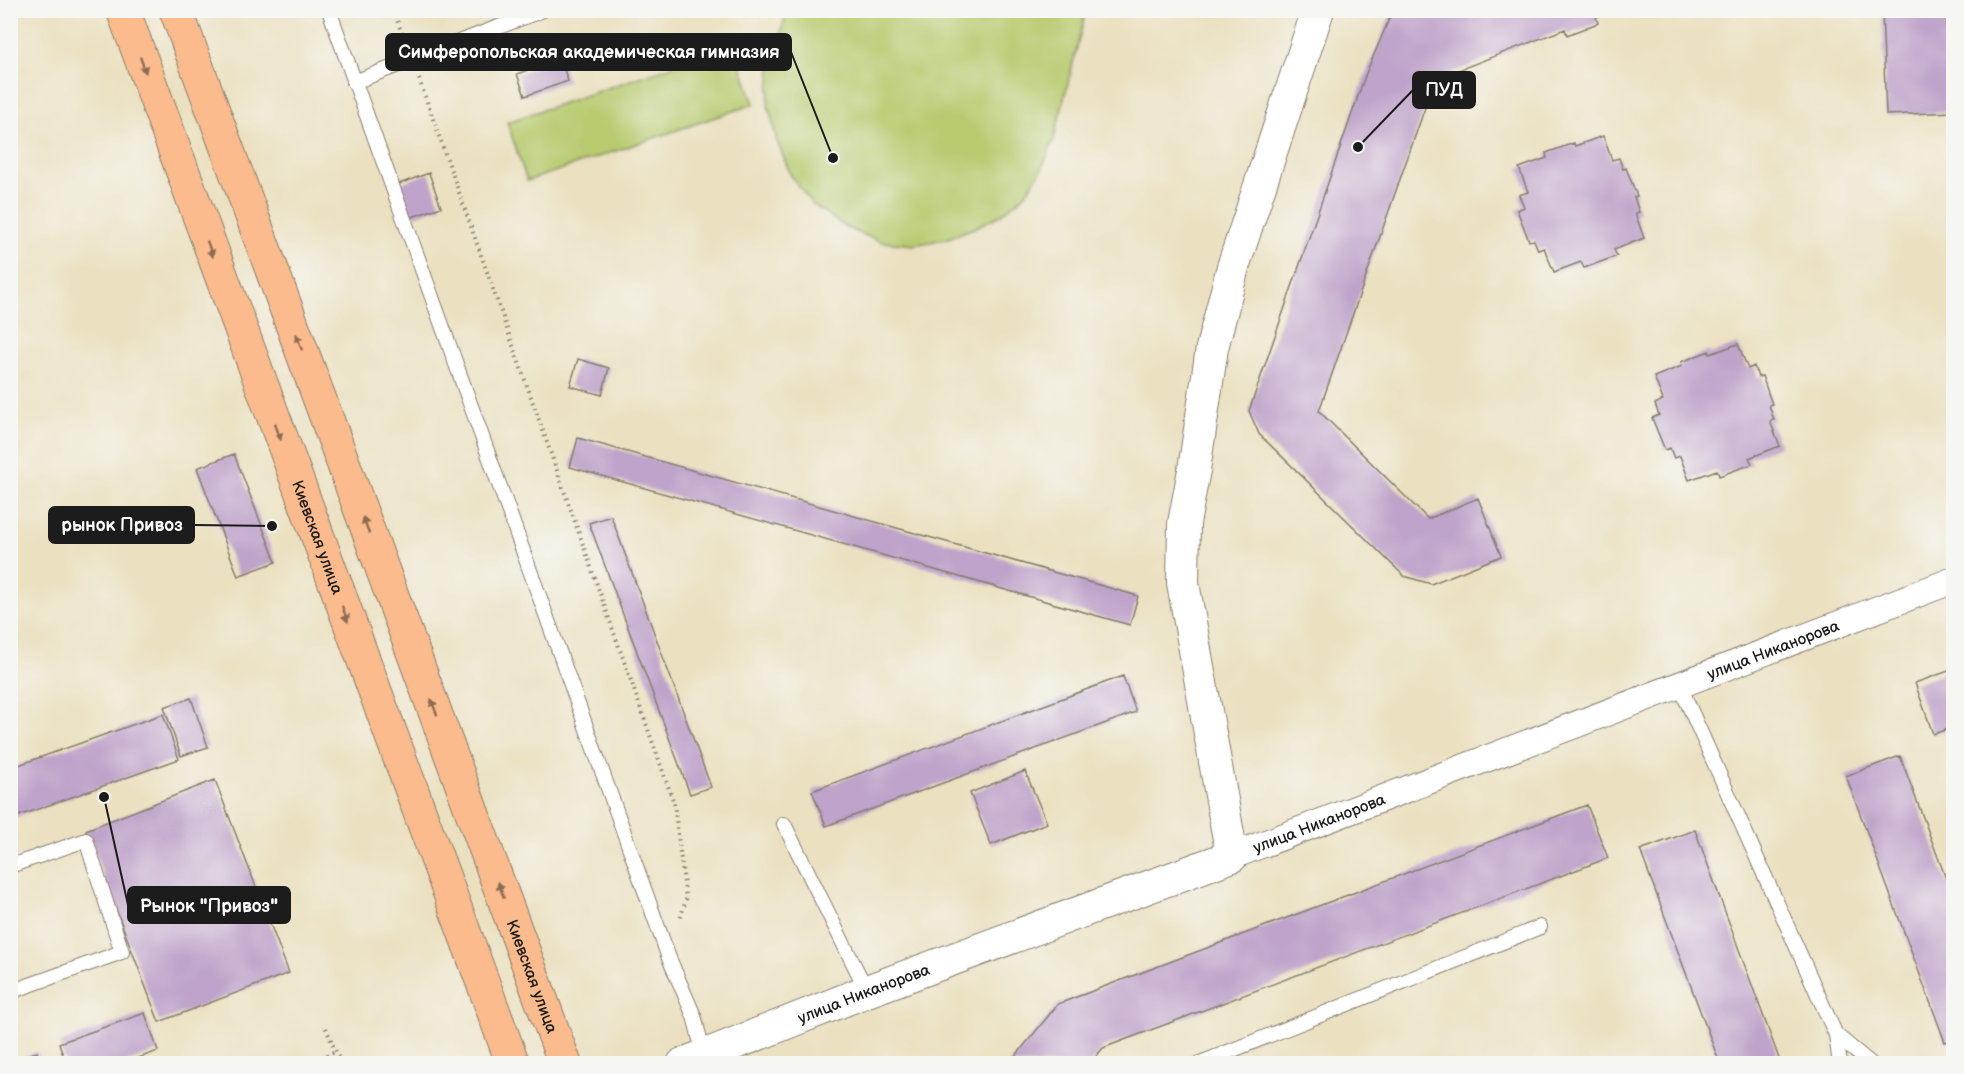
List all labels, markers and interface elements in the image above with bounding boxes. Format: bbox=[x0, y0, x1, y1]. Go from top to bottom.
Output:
callout: Симферопольская академическая гимназия bbox=[386, 34, 791, 70]
text: Симферопольская академическая гимназия bbox=[398, 42, 780, 63]
one-way arrow bbox=[138, 57, 148, 75]
callout: ПУД bbox=[1413, 72, 1475, 108]
text: ПУД bbox=[1425, 80, 1463, 101]
one-way arrow bbox=[205, 240, 215, 258]
one-way arrow bbox=[293, 332, 303, 350]
one-way arrow bbox=[273, 423, 283, 441]
street label: Киевская улица bbox=[287, 478, 346, 598]
callout: рынок Привоз bbox=[49, 507, 194, 543]
text: рынок Привоз bbox=[61, 515, 183, 536]
one-way arrow bbox=[361, 515, 371, 533]
one-way arrow bbox=[341, 606, 351, 624]
street label: улица Никанорова bbox=[1705, 617, 1843, 684]
one-way arrow bbox=[428, 698, 438, 716]
street label: улица Никанорова bbox=[1251, 790, 1389, 858]
one-way arrow bbox=[496, 881, 506, 899]
callout: Рынок "Привоз" bbox=[128, 887, 290, 923]
text: Рынок "Привоз" bbox=[140, 896, 278, 917]
street label: Киевская улица bbox=[502, 917, 561, 1037]
street label: улица Никанорова bbox=[795, 960, 933, 1028]

